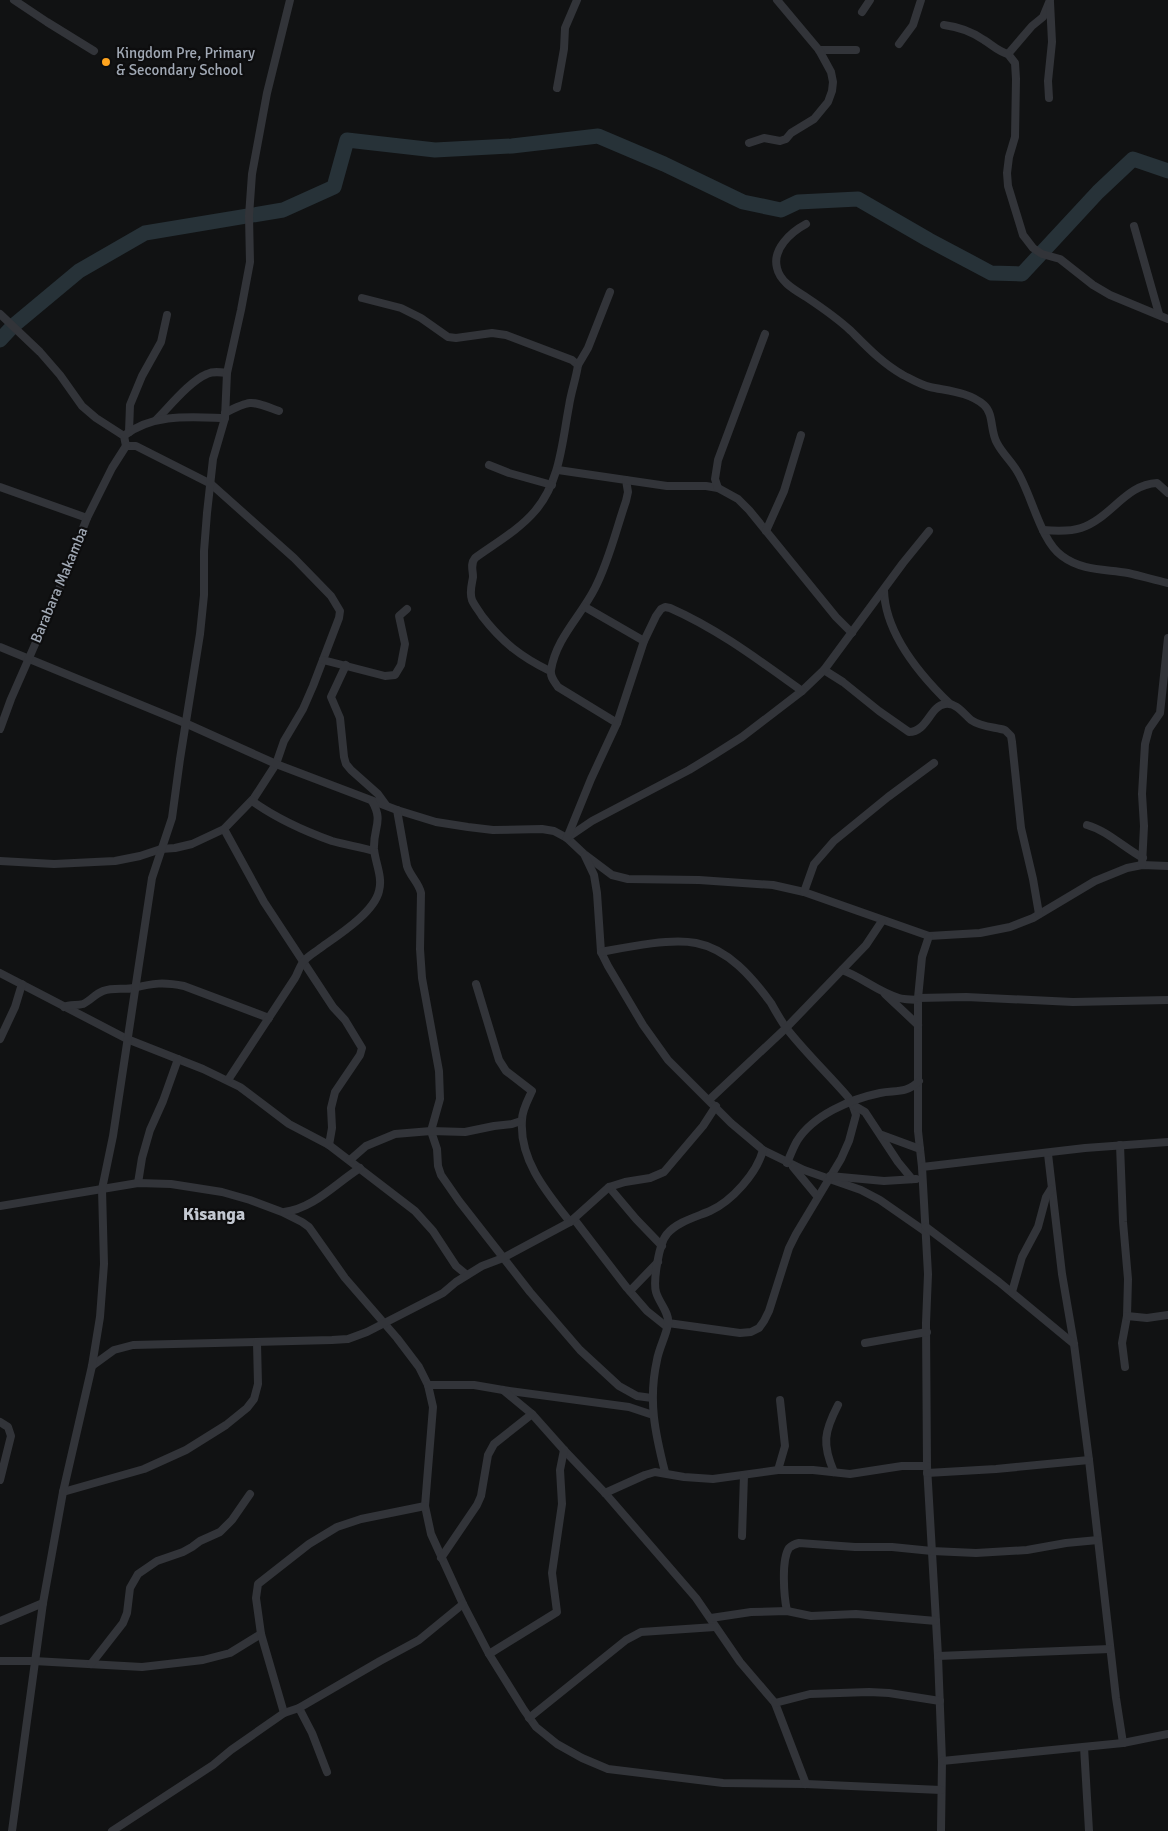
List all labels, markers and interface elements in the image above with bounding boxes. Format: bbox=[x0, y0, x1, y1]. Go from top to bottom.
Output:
place label: Kingdom Pre, Primary & Secondary School bbox=[116, 44, 255, 79]
marker: Kingdom Pre, Primary & Secondary School bbox=[100, 56, 112, 68]
street label: Barabara Makamba bbox=[27, 524, 91, 646]
district label: Kisanga bbox=[183, 1203, 245, 1225]

